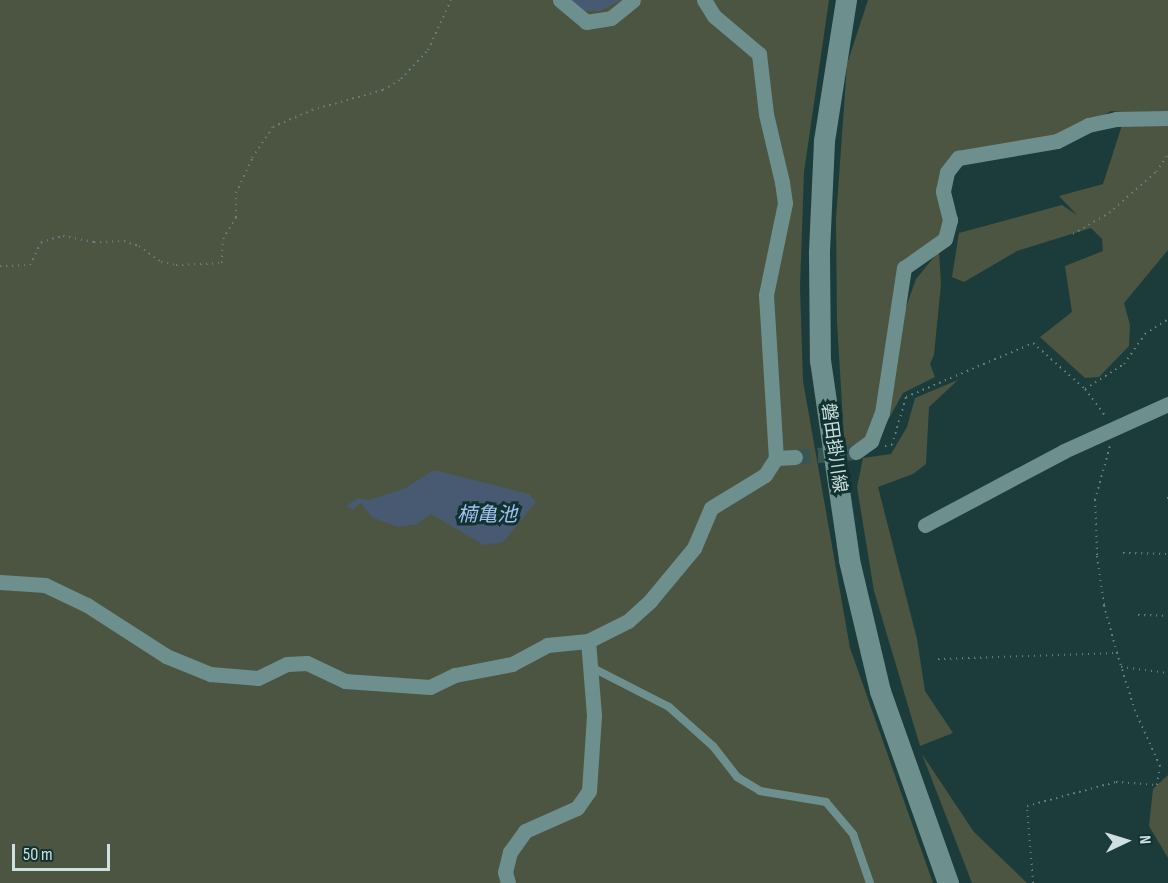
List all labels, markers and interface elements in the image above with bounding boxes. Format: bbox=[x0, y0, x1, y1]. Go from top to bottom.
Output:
street label: 磐田掛川線 bbox=[816, 402, 850, 494]
water label: 楠亀池 bbox=[457, 503, 517, 527]
north arrow bbox=[1096, 811, 1156, 871]
scale bar bbox=[15, 832, 112, 870]
text: N bbox=[1135, 835, 1154, 845]
text: 50 m bbox=[23, 844, 53, 865]

